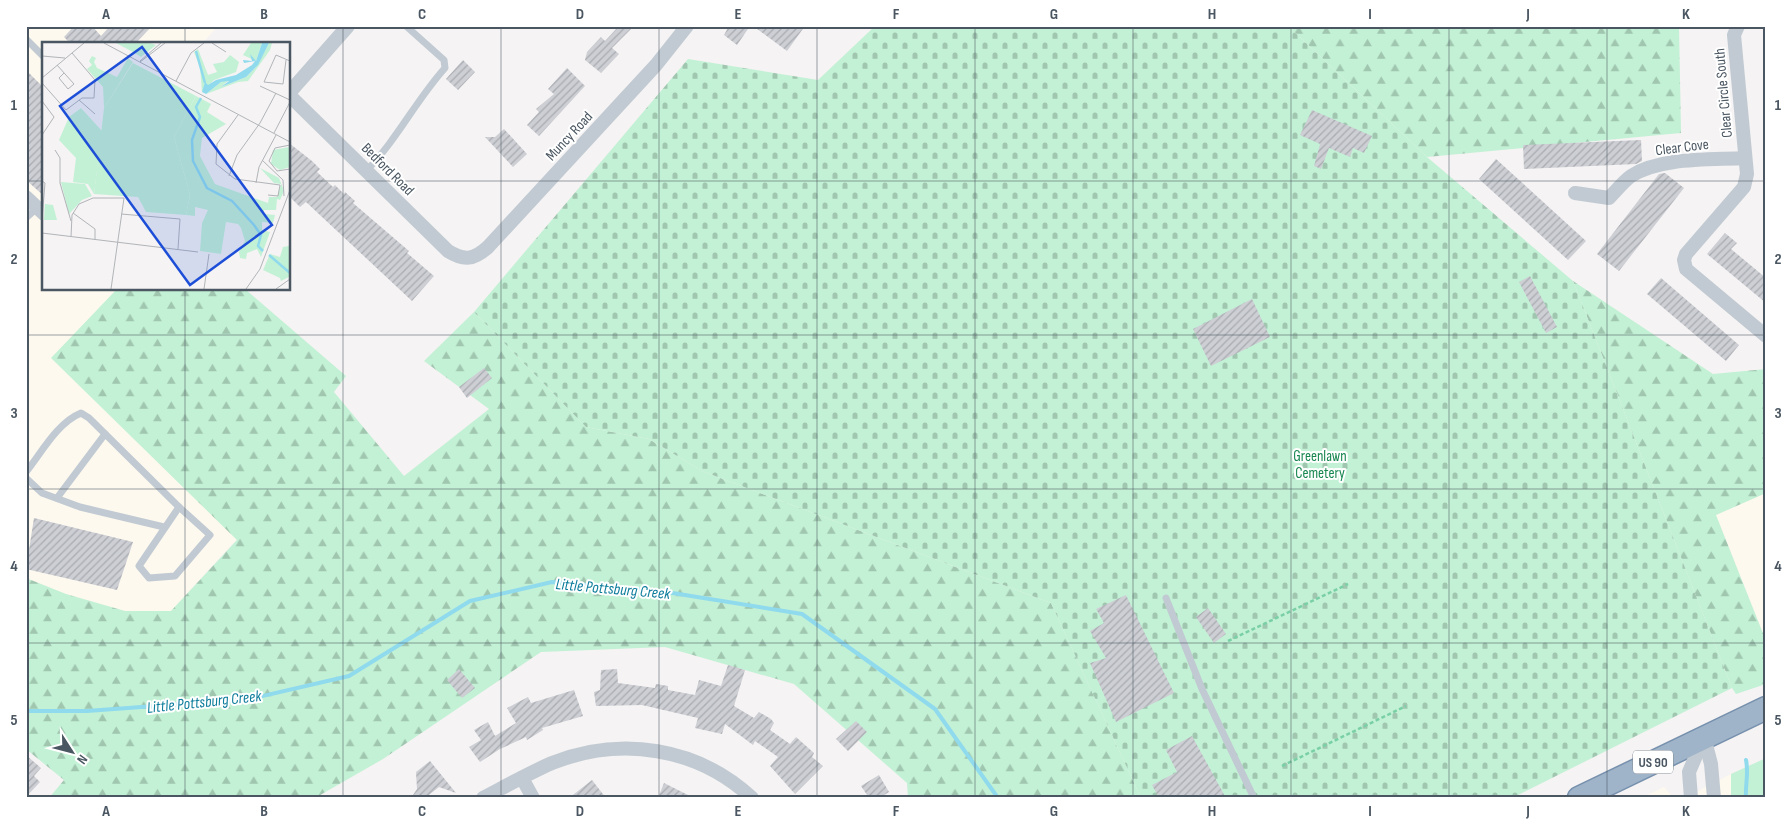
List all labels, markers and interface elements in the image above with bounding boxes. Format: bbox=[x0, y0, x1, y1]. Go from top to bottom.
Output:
text: A bbox=[101, 5, 110, 24]
text: B bbox=[260, 5, 268, 24]
text: C bbox=[418, 5, 426, 24]
text: D bbox=[576, 5, 584, 24]
text: E bbox=[735, 5, 742, 24]
text: F bbox=[893, 5, 900, 24]
text: G bbox=[1050, 5, 1058, 24]
text: H bbox=[1208, 5, 1216, 24]
text: I bbox=[1368, 5, 1372, 24]
text: J bbox=[1525, 5, 1530, 24]
text: K bbox=[1682, 5, 1690, 24]
inset map bbox=[42, 42, 290, 290]
street label: Clear Circle South bbox=[1710, 47, 1737, 139]
text: 1 bbox=[11, 96, 18, 115]
text: 1 bbox=[1775, 96, 1782, 115]
street label: Muncy Road bbox=[542, 108, 597, 165]
street label: Clear Cove bbox=[1654, 135, 1710, 160]
street label: Bedford Road bbox=[357, 139, 418, 200]
text: 2 bbox=[10, 250, 18, 269]
text: 2 bbox=[1774, 250, 1782, 269]
text: 3 bbox=[10, 404, 18, 423]
text: 3 bbox=[1774, 404, 1782, 423]
park label: Greenlawn Cemetery bbox=[1293, 447, 1347, 483]
text: 4 bbox=[10, 557, 18, 576]
text: 4 bbox=[1774, 557, 1782, 576]
water label: Little Pottsburg Creek bbox=[555, 575, 672, 604]
water label: Little Pottsburg Creek bbox=[146, 687, 263, 718]
text: 5 bbox=[10, 711, 18, 730]
text: 5 bbox=[1774, 711, 1782, 730]
north arrow bbox=[48, 726, 98, 776]
road number: US 90 bbox=[1633, 750, 1673, 774]
text: N bbox=[73, 751, 91, 767]
text: A bbox=[101, 802, 110, 821]
text: B bbox=[260, 802, 268, 821]
text: C bbox=[418, 802, 426, 821]
text: D bbox=[576, 802, 584, 821]
text: E bbox=[735, 802, 742, 821]
text: F bbox=[893, 802, 900, 821]
text: G bbox=[1050, 802, 1058, 821]
text: H bbox=[1208, 802, 1216, 821]
text: I bbox=[1368, 802, 1372, 821]
text: J bbox=[1525, 802, 1530, 821]
text: K bbox=[1682, 802, 1690, 821]

